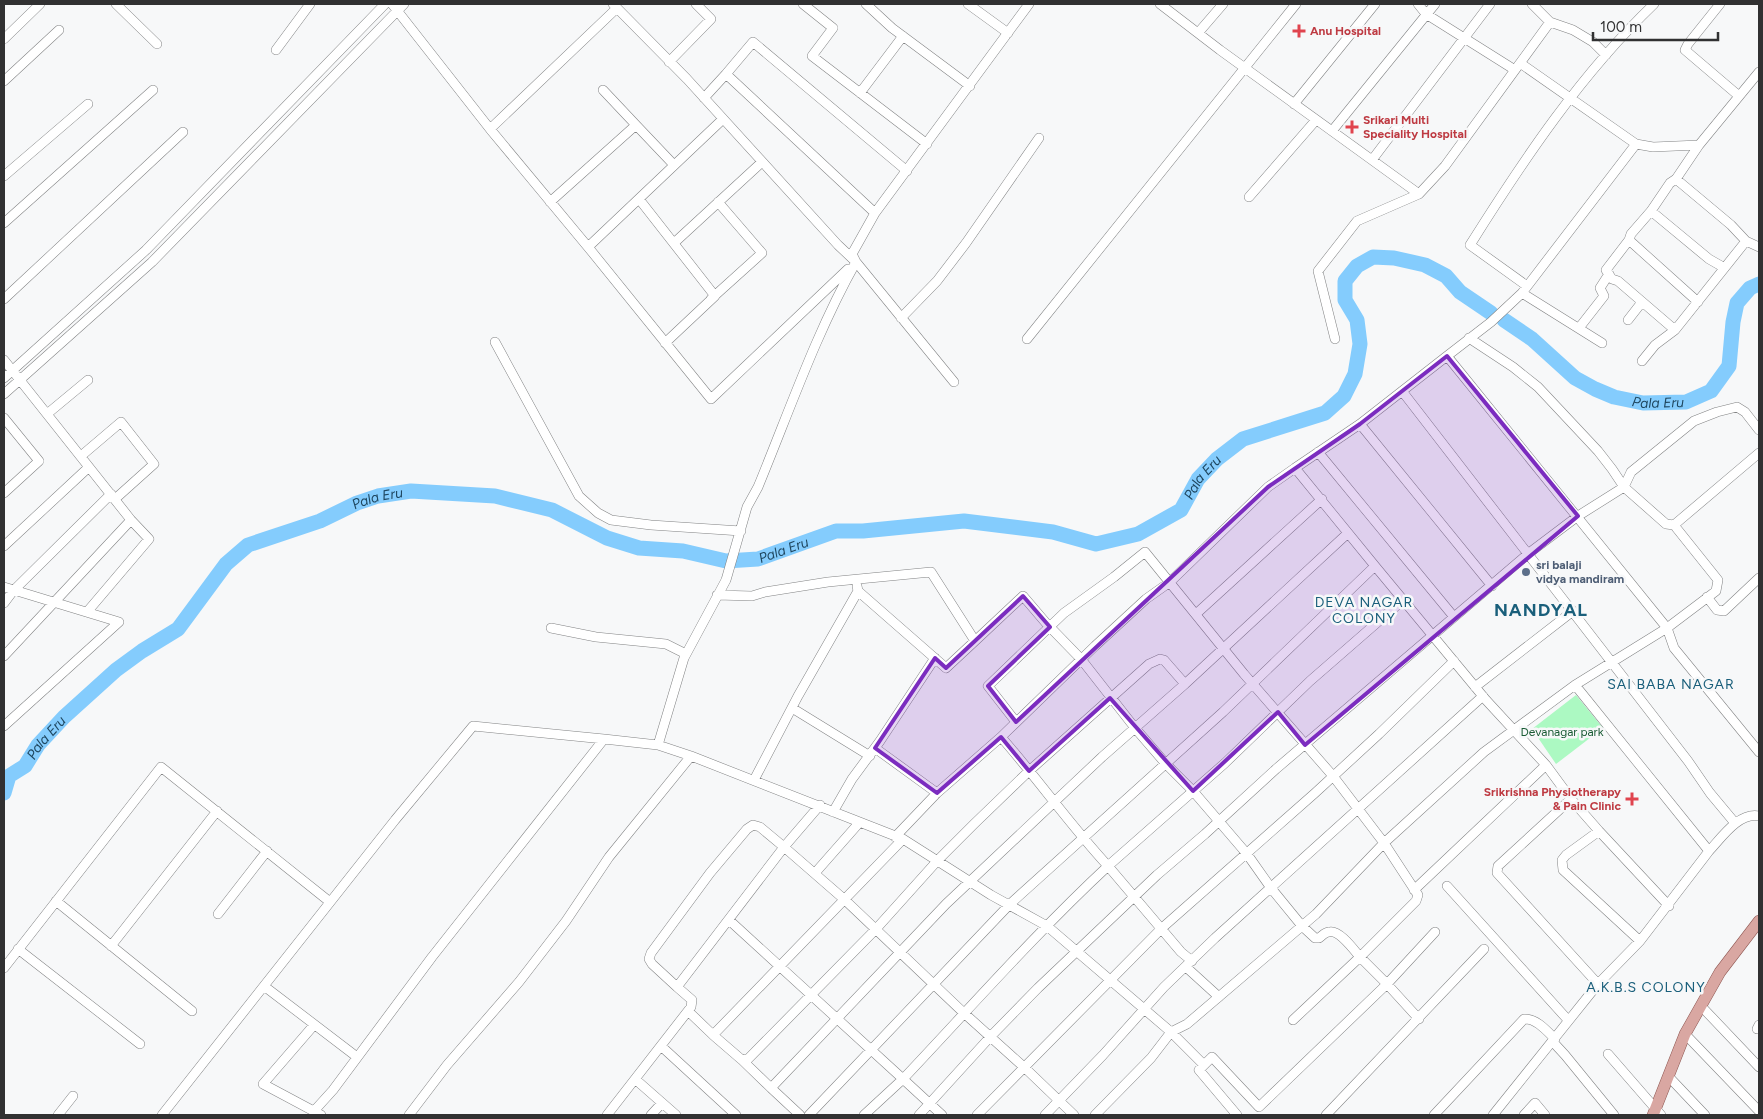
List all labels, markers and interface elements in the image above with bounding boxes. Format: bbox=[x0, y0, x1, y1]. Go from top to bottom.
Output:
scale bar bbox=[1593, 10, 1718, 42]
text: 100 m bbox=[1600, 18, 1642, 36]
marker: Anu Hospital bbox=[1292, 24, 1306, 38]
place label: Anu Hospital bbox=[1310, 24, 1381, 38]
place label: Srikari Multi Speciality Hospital bbox=[1363, 113, 1467, 141]
marker: Srikari Multi Speciality Hospital bbox=[1345, 120, 1359, 134]
water label: Pala Eru bbox=[1631, 392, 1684, 412]
water label: Pala Eru bbox=[1180, 452, 1225, 503]
water label: Pala Eru bbox=[349, 484, 404, 513]
water label: Pala Eru bbox=[756, 533, 811, 567]
place label: sri balaji vidya mandiram bbox=[1536, 558, 1624, 586]
marker: sri balaji vidya mandiram bbox=[1520, 566, 1532, 578]
district label: DEVA NAGAR COLONY bbox=[1315, 594, 1413, 627]
district label: NANDYAL bbox=[1494, 599, 1588, 621]
district label: SAI BABA NAGAR bbox=[1607, 676, 1735, 693]
water label: Pala Eru bbox=[23, 712, 69, 762]
park label: Devanagar park bbox=[1521, 725, 1604, 739]
place label: Srikrishna Physiotherapy & Pain Clinic bbox=[1484, 785, 1621, 813]
marker: Srikrishna Physiotherapy & Pain Clinic bbox=[1625, 792, 1639, 806]
district label: A.K.B.S COLONY bbox=[1586, 979, 1706, 996]

